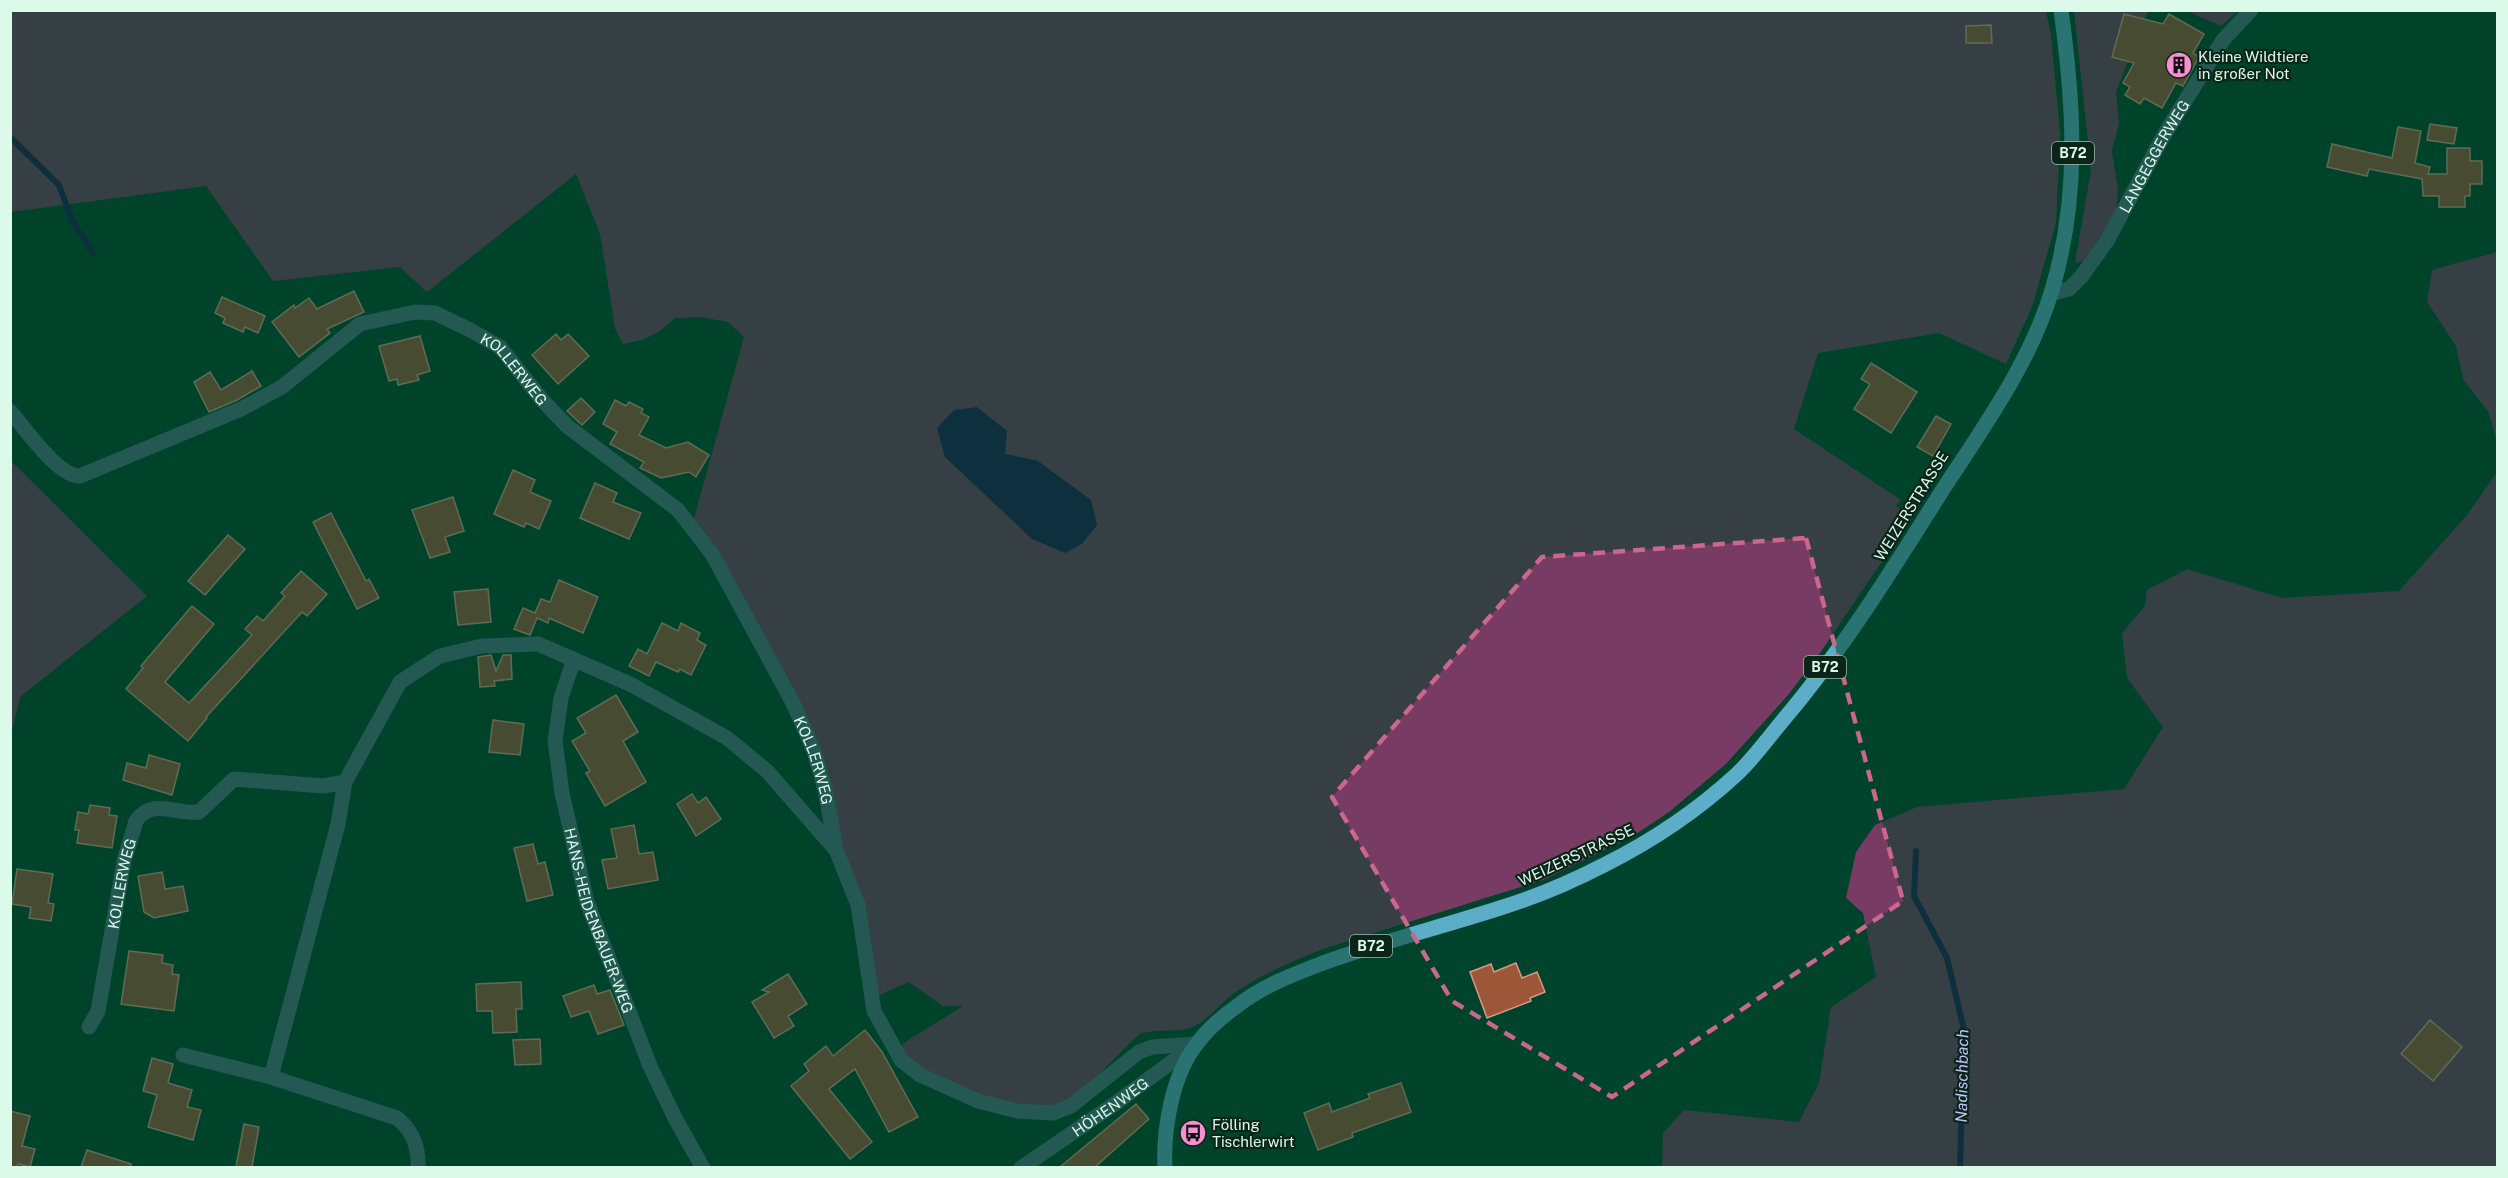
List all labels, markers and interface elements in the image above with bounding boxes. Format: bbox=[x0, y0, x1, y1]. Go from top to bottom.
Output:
place label: Kleine Wildtiere in großer Not bbox=[2198, 48, 2309, 82]
building icon: Kleine Wildtiere in großer Not bbox=[2164, 50, 2194, 80]
street label: LANGEGGERWEG bbox=[2115, 97, 2192, 216]
road number: B72 bbox=[2052, 142, 2094, 164]
street label: KOLLERWEG bbox=[478, 329, 551, 408]
street label: WEIZERSTRASSE bbox=[1871, 448, 1951, 564]
road number: B72 bbox=[1804, 656, 1846, 678]
street label: KOLLERWEG bbox=[791, 714, 836, 806]
street label: WEIZERSTRASSE bbox=[1516, 821, 1636, 889]
street label: HANS-HEIDENBAUER-WEG bbox=[562, 826, 637, 1015]
street label: KOLLERWEG bbox=[104, 836, 139, 930]
road number: B72 bbox=[1350, 935, 1392, 957]
water label: Nadischbach bbox=[1952, 1029, 1972, 1123]
street label: HÖHENWEG bbox=[1068, 1074, 1151, 1139]
place label: Fölling Tischlerwirt bbox=[1212, 1116, 1295, 1150]
bus stop icon: Fölling Tischlerwirt bbox=[1178, 1118, 1208, 1148]

